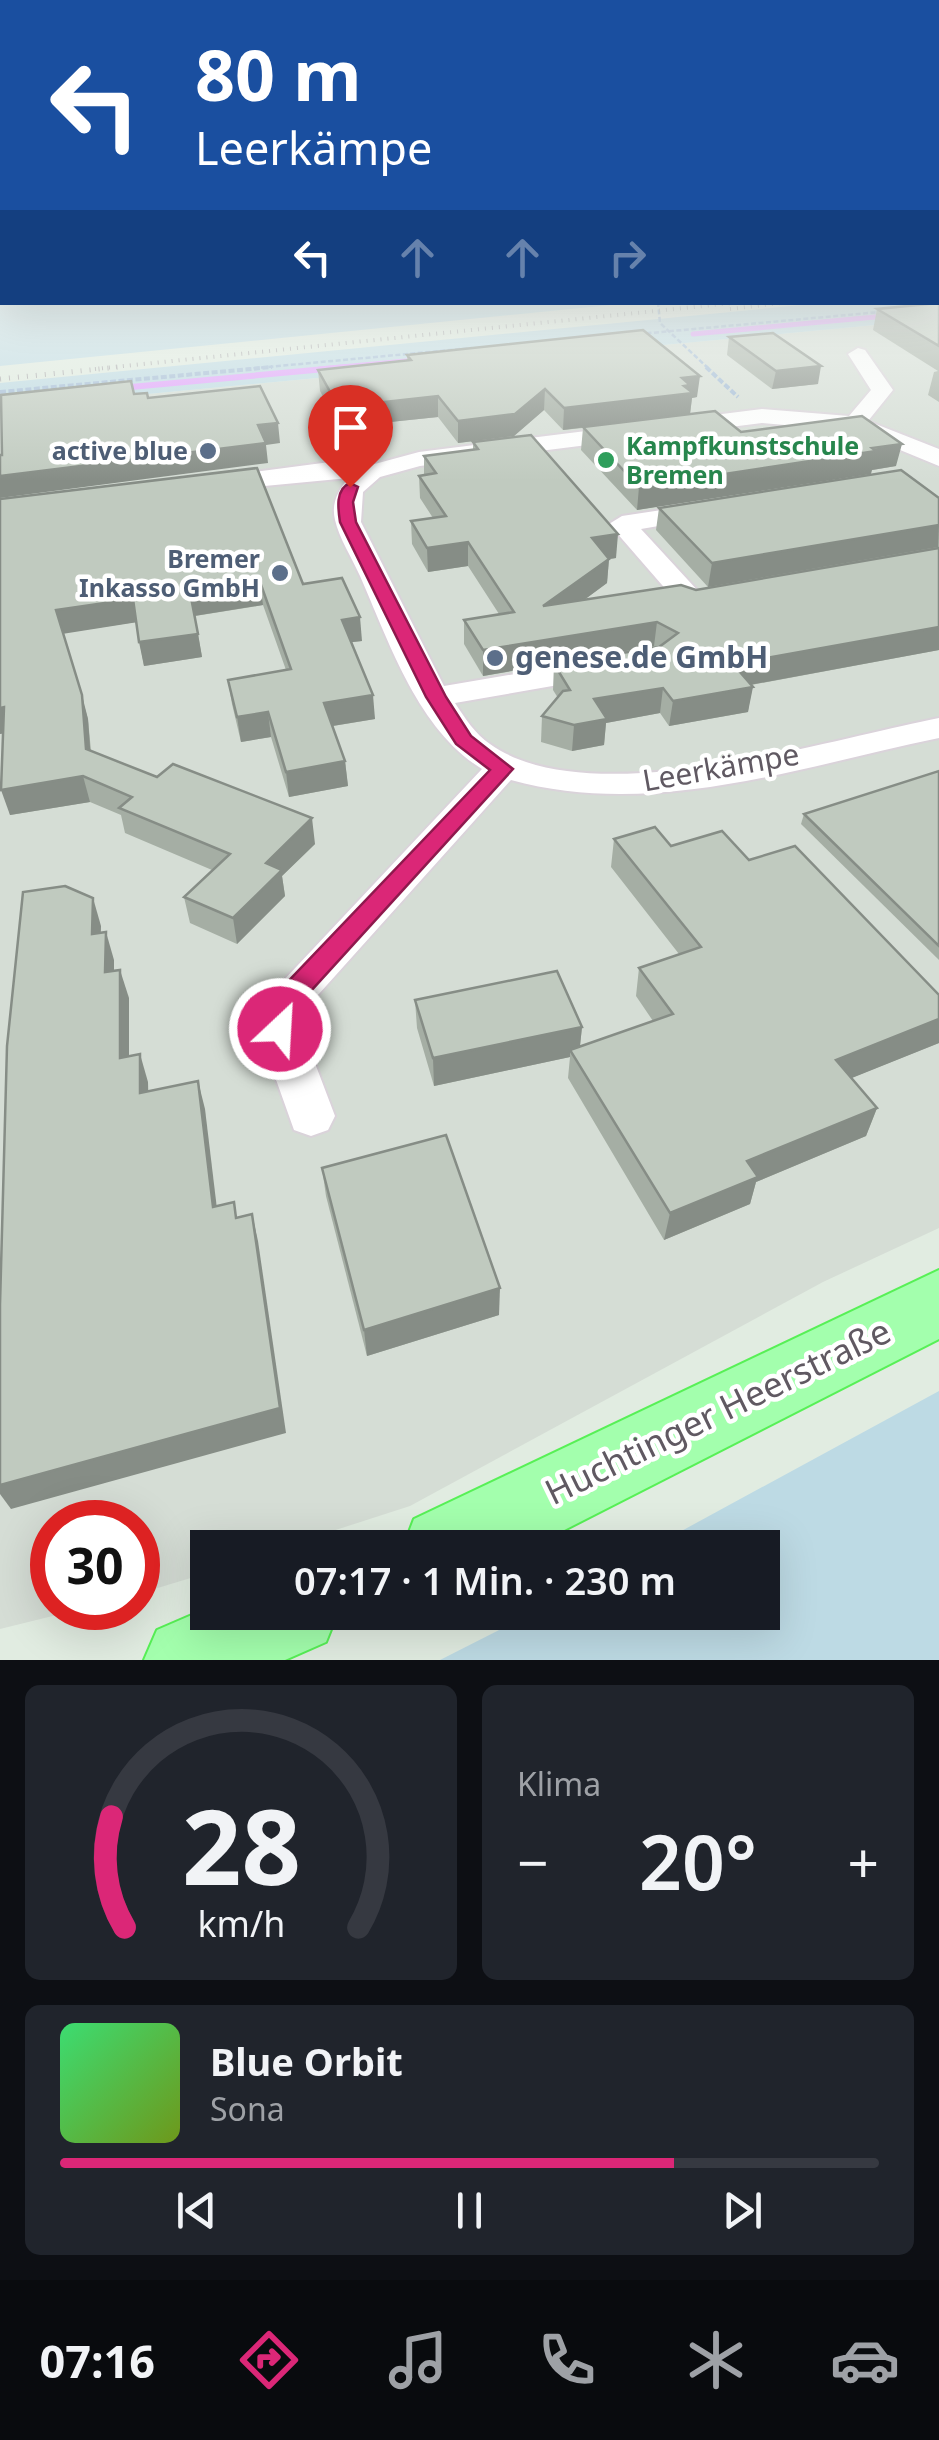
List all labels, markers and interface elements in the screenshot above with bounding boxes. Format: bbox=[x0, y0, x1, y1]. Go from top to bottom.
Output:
text: 80 m bbox=[195, 26, 362, 122]
icon: left bbox=[30, 40, 160, 170]
text: Leerkämpe bbox=[195, 117, 432, 178]
icon: left bbox=[285, 230, 340, 285]
icon: ahead bbox=[390, 230, 445, 285]
icon: ahead bbox=[495, 230, 550, 285]
icon: right bbox=[600, 230, 655, 285]
pin bbox=[308, 385, 393, 488]
icon: arrive bbox=[323, 400, 378, 455]
place label: Kampfkunstschule Bremen bbox=[626, 428, 859, 491]
place label: active blue bbox=[52, 433, 188, 467]
marker: active blue bbox=[197, 440, 219, 462]
marker: Kampfkunstschule Bremen bbox=[595, 449, 617, 471]
place label: Bremer Inkasso GmbH bbox=[79, 541, 260, 604]
marker: Bremer Inkasso GmbH bbox=[269, 562, 291, 584]
place label: genese.de GmbH bbox=[515, 636, 768, 677]
marker: genese.de GmbH bbox=[484, 647, 506, 669]
street label: Leerkämpe bbox=[639, 733, 802, 800]
position arrow bbox=[228, 977, 332, 1081]
street label: Huchtinger Heerstraße bbox=[537, 1307, 898, 1515]
speed limit sign: 30 bbox=[30, 1500, 160, 1630]
text: 07:17 · 1 Min. · 230 m bbox=[294, 1554, 676, 1606]
text: Klima bbox=[517, 1762, 601, 1805]
text: 28 bbox=[182, 1774, 300, 1915]
text: 20° bbox=[639, 1810, 757, 1912]
text: − bbox=[517, 1824, 548, 1899]
text: + bbox=[848, 1824, 879, 1899]
text: km/h bbox=[197, 1899, 285, 1947]
text: Blue Orbit bbox=[210, 2035, 403, 2087]
text: Sona bbox=[210, 2087, 285, 2130]
icon: previous bbox=[169, 2183, 224, 2238]
icon: pause bbox=[442, 2183, 497, 2238]
icon: next bbox=[715, 2183, 770, 2238]
icon: directions bbox=[234, 2325, 304, 2395]
icon: music bbox=[383, 2325, 453, 2395]
icon: phone bbox=[532, 2325, 602, 2395]
icon: climate bbox=[681, 2325, 751, 2395]
icon: car bbox=[830, 2325, 900, 2395]
text: 07:16 bbox=[39, 2330, 155, 2391]

